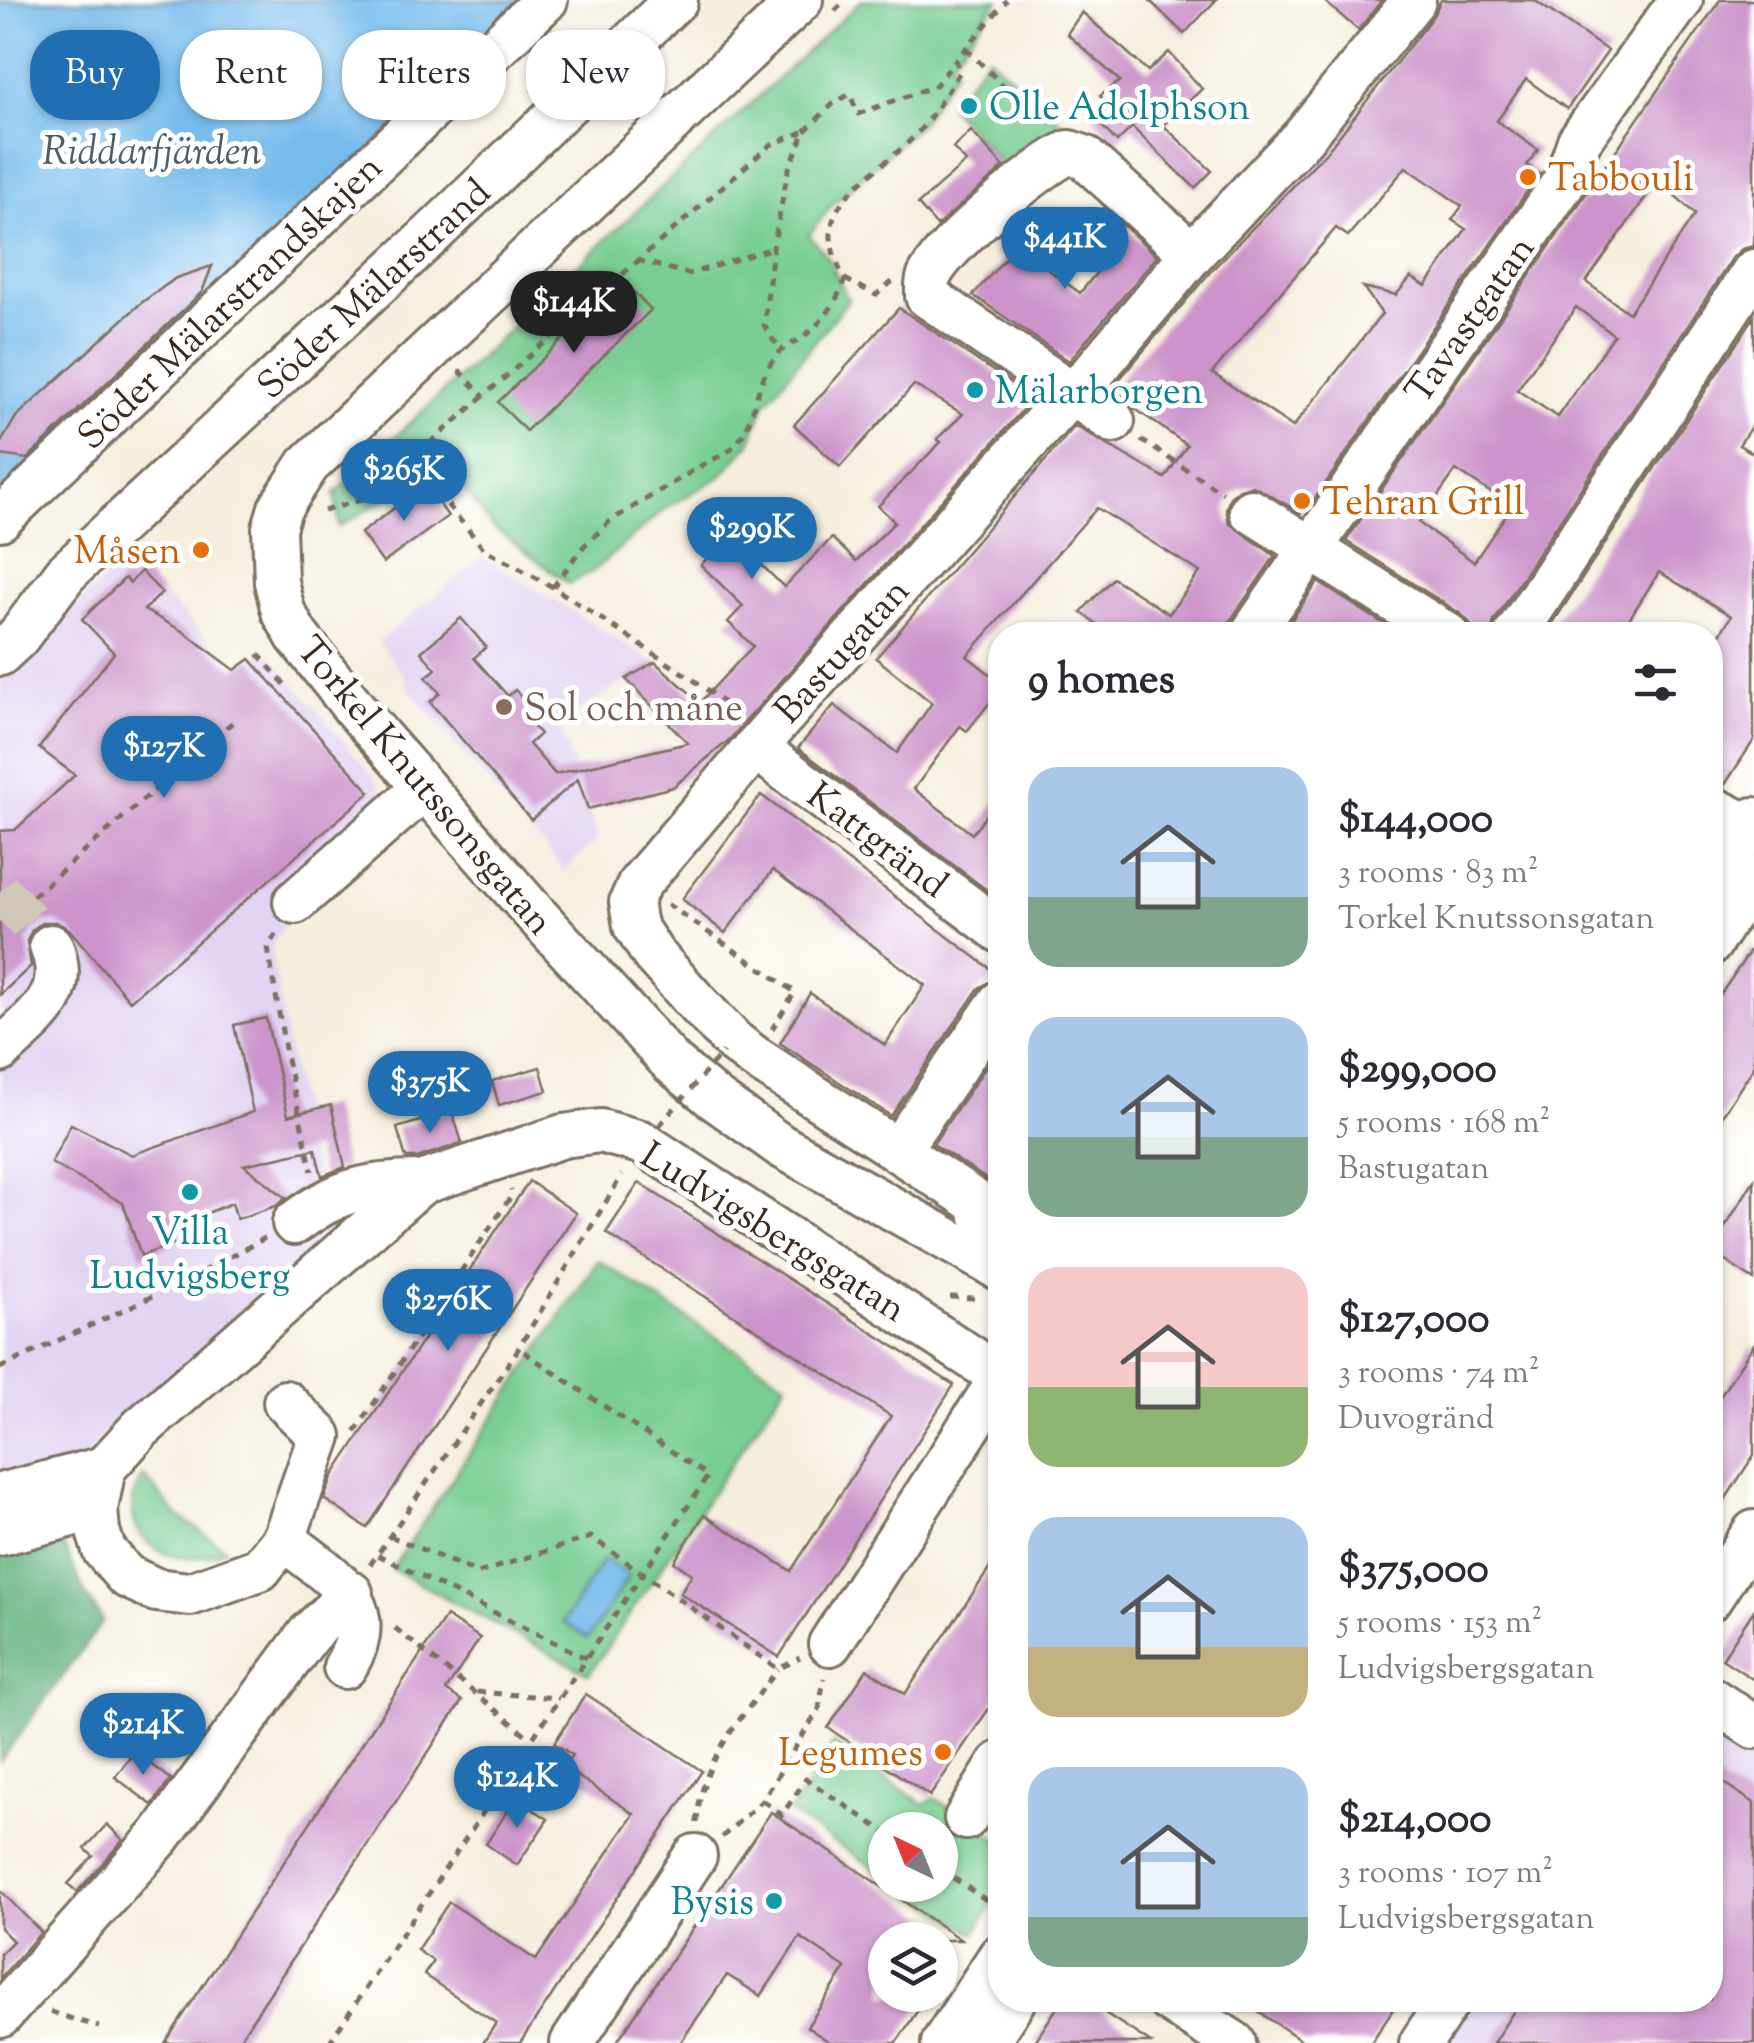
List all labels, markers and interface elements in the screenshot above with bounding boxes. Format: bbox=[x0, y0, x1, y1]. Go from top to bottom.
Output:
chip: Buy bbox=[30, 30, 160, 120]
chip: Rent bbox=[180, 30, 322, 120]
chip: Filters bbox=[342, 30, 506, 120]
chip: New bbox=[526, 30, 665, 120]
place label: Olle Adolphson bbox=[989, 83, 1250, 137]
marker: Olle Adolphson bbox=[958, 95, 980, 117]
water label: Riddarfjärden bbox=[42, 126, 262, 183]
street label: Söder Mälarstrandskajen bbox=[67, 144, 396, 464]
place label: Tabbouli bbox=[1548, 154, 1694, 208]
marker: Tabbouli bbox=[1517, 166, 1539, 188]
street label: Söder Mälarstrand bbox=[247, 168, 505, 414]
pin: $441K bbox=[995, 207, 1135, 292]
text: $441K bbox=[1023, 216, 1107, 262]
street label: Tavastgatan bbox=[1394, 226, 1550, 416]
pin: $144K bbox=[504, 271, 644, 356]
text: $144K bbox=[532, 280, 616, 326]
place label: Mälarborgen bbox=[995, 367, 1203, 421]
marker: Mälarborgen bbox=[964, 379, 986, 401]
pin: $265K bbox=[334, 439, 474, 524]
text: $265K bbox=[363, 448, 445, 494]
place label: Tehran Grill bbox=[1322, 478, 1524, 532]
marker: Tehran Grill bbox=[1291, 490, 1313, 512]
pin: $299K bbox=[682, 497, 822, 582]
text: $299K bbox=[709, 506, 795, 552]
place label: Måsen bbox=[73, 527, 181, 581]
marker: Måsen bbox=[190, 539, 212, 561]
street label: Bastugatan bbox=[764, 568, 924, 738]
street label: Torkel Knutssonsgatan bbox=[282, 626, 564, 949]
text: 9 homes bbox=[1028, 652, 1175, 712]
icon: filters bbox=[1628, 655, 1683, 710]
place label: Sol och måne bbox=[524, 684, 743, 738]
marker: Sol och måne bbox=[493, 696, 515, 718]
pin: $127K bbox=[94, 716, 234, 801]
text: $127K bbox=[123, 725, 205, 771]
street label: Kattgränd bbox=[794, 771, 958, 913]
text: $144,000 bbox=[1338, 791, 1493, 851]
icon: home bbox=[1108, 807, 1228, 927]
text: 3 rooms · 83 m² bbox=[1338, 851, 1538, 897]
text: Torkel Knutssonsgatan bbox=[1338, 897, 1654, 943]
text: $299,000 bbox=[1338, 1041, 1497, 1101]
pin: $375K bbox=[360, 1051, 500, 1136]
icon: home bbox=[1108, 1057, 1228, 1177]
text: $375K bbox=[390, 1060, 470, 1106]
text: 5 rooms · 168 m² bbox=[1338, 1101, 1550, 1147]
street label: Ludvigsbergsgatan bbox=[629, 1131, 915, 1338]
text: Bastugatan bbox=[1338, 1147, 1490, 1193]
marker: Villa Ludvigsberg bbox=[179, 1181, 201, 1203]
place label: Villa Ludvigsberg bbox=[90, 1208, 290, 1306]
pin: $276K bbox=[378, 1269, 518, 1354]
text: $276K bbox=[404, 1278, 492, 1324]
text: $127,000 bbox=[1338, 1291, 1489, 1351]
icon: home bbox=[1108, 1307, 1228, 1427]
text: 3 rooms · 74 m² bbox=[1338, 1351, 1540, 1397]
text: Duvogränd bbox=[1338, 1397, 1494, 1443]
text: $375,000 bbox=[1338, 1541, 1489, 1601]
icon: home bbox=[1108, 1557, 1228, 1677]
text: 5 rooms · 153 m² bbox=[1338, 1601, 1542, 1647]
text: Ludvigsbergsgatan bbox=[1338, 1647, 1594, 1693]
pin: $214K bbox=[73, 1693, 213, 1778]
text: $214K bbox=[102, 1702, 184, 1748]
place label: Legumes bbox=[778, 1729, 923, 1783]
marker: Legumes bbox=[932, 1741, 954, 1763]
pin: $124K bbox=[447, 1746, 587, 1831]
text: $124K bbox=[476, 1755, 558, 1801]
text: $214,000 bbox=[1338, 1791, 1491, 1851]
icon: home bbox=[1108, 1807, 1228, 1927]
north arrow bbox=[868, 1812, 958, 1902]
map controls bbox=[868, 1812, 958, 2012]
text: 3 rooms · 107 m² bbox=[1338, 1851, 1553, 1897]
place label: Bysis bbox=[670, 1878, 754, 1932]
marker: Bysis bbox=[763, 1890, 785, 1912]
text: Ludvigsbergsgatan bbox=[1338, 1897, 1594, 1943]
button: layers bbox=[868, 1922, 958, 2012]

